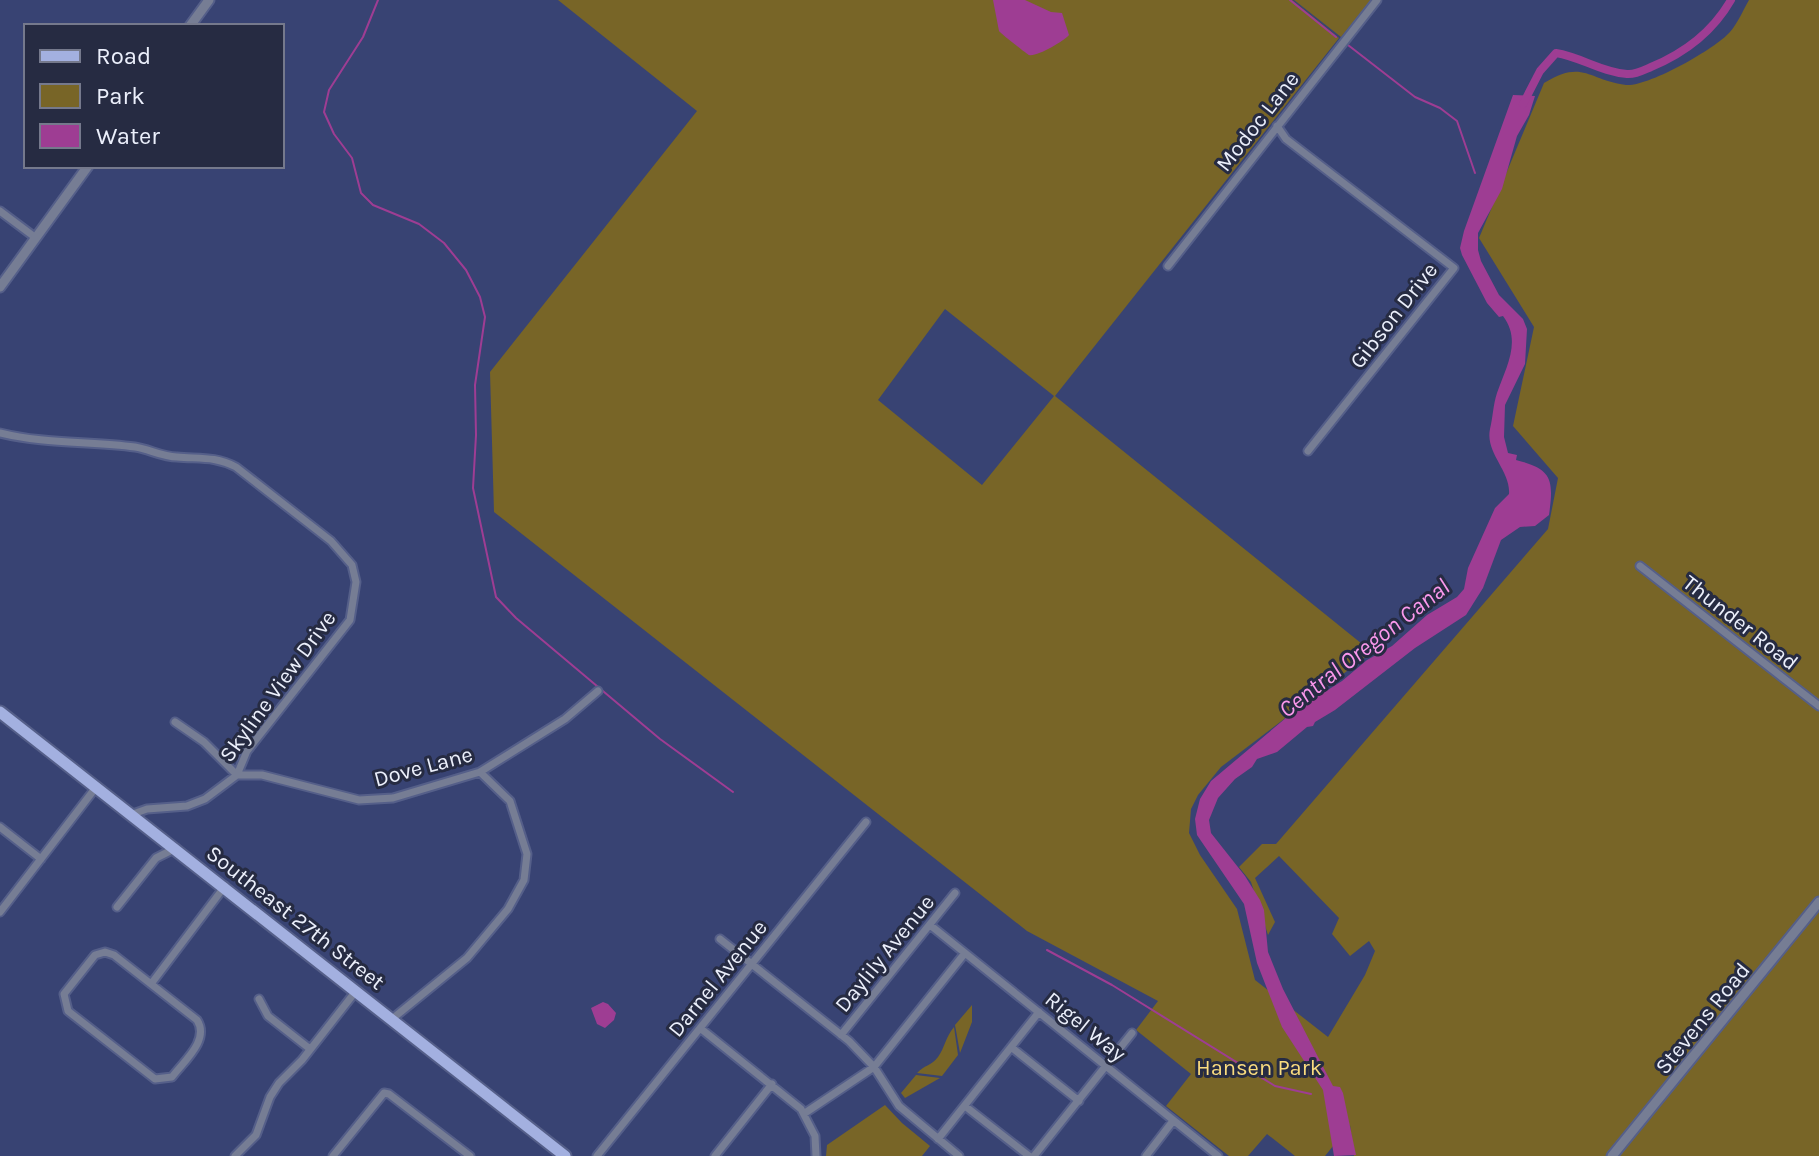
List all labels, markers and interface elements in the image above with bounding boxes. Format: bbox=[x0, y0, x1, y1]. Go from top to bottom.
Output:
legend bbox=[24, 24, 284, 168]
text: Road bbox=[96, 42, 151, 70]
street label: Modoc Lane bbox=[1211, 67, 1305, 177]
text: Park bbox=[96, 82, 145, 110]
text: Water bbox=[96, 122, 160, 150]
street label: Gibson Drive bbox=[1344, 257, 1443, 374]
street label: Thunder Road bbox=[1678, 570, 1803, 676]
water label: Central Oregon Canal bbox=[1273, 573, 1455, 723]
street label: Skyline View Drive bbox=[214, 606, 341, 767]
street label: Dove Lane bbox=[371, 741, 475, 793]
street label: Southeast 27th Street bbox=[201, 840, 390, 995]
street label: Daylily Avenue bbox=[829, 890, 940, 1018]
street label: Darnel Avenue bbox=[663, 915, 773, 1042]
street label: Stevens Road bbox=[1650, 958, 1756, 1080]
street label: Rigel Way bbox=[1040, 986, 1131, 1067]
park label: Hansen Park bbox=[1196, 1055, 1322, 1081]

